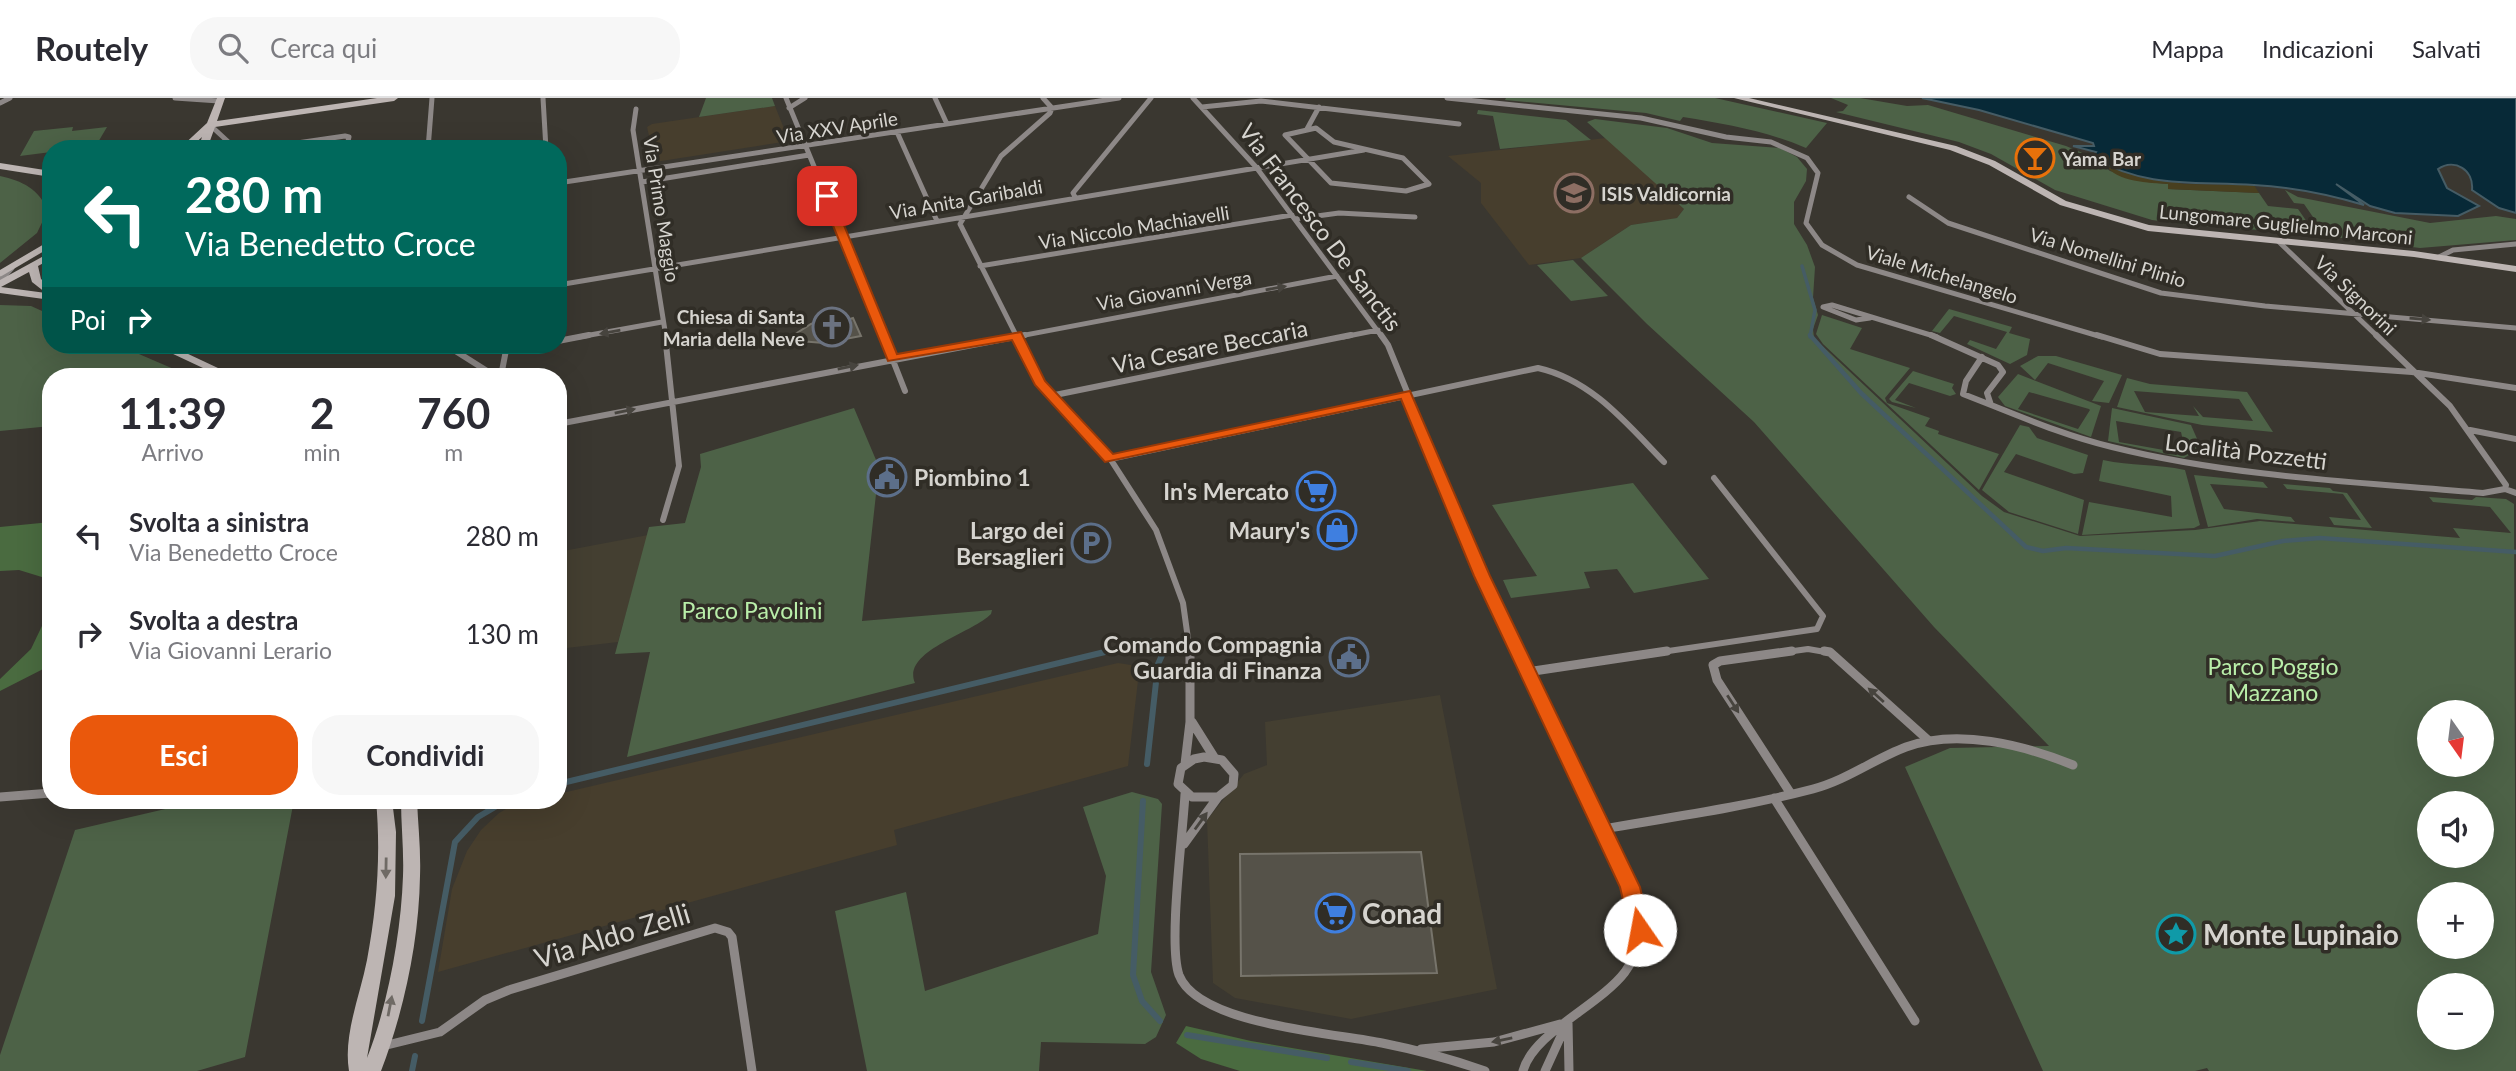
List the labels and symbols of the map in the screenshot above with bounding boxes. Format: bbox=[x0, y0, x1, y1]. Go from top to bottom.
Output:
street label: Via XXV Aprile bbox=[775, 106, 899, 148]
street label: Via Francesco De Sanctis bbox=[1234, 118, 1408, 336]
street label: Via Primo Maggio bbox=[639, 134, 685, 284]
bar icon: Yama Bar bbox=[2014, 137, 2056, 179]
place label: Yama Bar bbox=[2061, 147, 2142, 170]
pin bbox=[797, 166, 857, 226]
school or university icon: ISIS Valdicornia bbox=[1553, 172, 1595, 214]
street label: Via Anita Garibaldi bbox=[888, 174, 1044, 224]
place label: ISIS Valdicornia bbox=[1601, 182, 1731, 205]
street label: Lungomare Guglielmo Marconi bbox=[2158, 199, 2414, 249]
street label: Via Niccolo Machiavelli bbox=[1037, 201, 1231, 253]
street label: Via Nomellini Plinio bbox=[2027, 222, 2189, 292]
street label: Viale Michelangelo bbox=[1863, 240, 2021, 308]
street label: Via Signorini bbox=[2310, 250, 2402, 340]
street label: Via Giovanni Verga bbox=[1095, 265, 1253, 315]
one-way arrow bbox=[1265, 282, 1287, 293]
place label: Chiesa di Santa Maria della Neve bbox=[663, 305, 805, 350]
church icon: Chiesa di Santa Maria della Neve bbox=[811, 306, 853, 348]
street label: Via Cesare Beccaria bbox=[1110, 313, 1310, 379]
one-way arrow bbox=[2409, 314, 2431, 325]
one-way arrow bbox=[599, 326, 621, 337]
one-way arrow bbox=[838, 362, 860, 373]
one-way arrow bbox=[614, 405, 636, 416]
street label: Località Pozzetti bbox=[2163, 427, 2329, 475]
public building icon: Piombino 1 bbox=[866, 456, 908, 498]
place label: Piombino 1 bbox=[914, 463, 1031, 491]
supermarket icon: In's Mercato bbox=[1295, 470, 1337, 512]
place label: In's Mercato bbox=[1163, 477, 1289, 505]
shop icon: Maury's bbox=[1316, 509, 1358, 551]
place label: Largo dei Bersaglieri bbox=[956, 516, 1064, 570]
place label: Maury's bbox=[1229, 516, 1310, 544]
parking icon: Largo dei Bersaglieri bbox=[1070, 522, 1112, 564]
park label: Parco Pavolini bbox=[681, 596, 823, 624]
place label: Comando Compagnia Guardia di Finanza bbox=[1103, 630, 1322, 684]
public building icon: Comando Compagnia Guardia di Finanza bbox=[1328, 636, 1370, 678]
park label: Parco Poggio Mazzano bbox=[2207, 652, 2339, 706]
one-way arrow bbox=[1868, 688, 1885, 704]
one-way arrow bbox=[1726, 695, 1739, 714]
north arrow bbox=[2417, 700, 2494, 777]
one-way arrow bbox=[1194, 812, 1208, 830]
one-way arrow bbox=[380, 857, 391, 879]
supermarket icon: Conad bbox=[1314, 892, 1356, 934]
position arrow bbox=[1603, 893, 1677, 967]
street label: Via Aldo Zelli bbox=[530, 895, 694, 975]
place label: Conad bbox=[1362, 896, 1442, 930]
place icon: Monte Lupinaio bbox=[2155, 913, 2197, 955]
place label: Monte Lupinaio bbox=[2203, 917, 2399, 951]
one-way arrow bbox=[385, 995, 396, 1017]
one-way arrow bbox=[1491, 1035, 1513, 1046]

